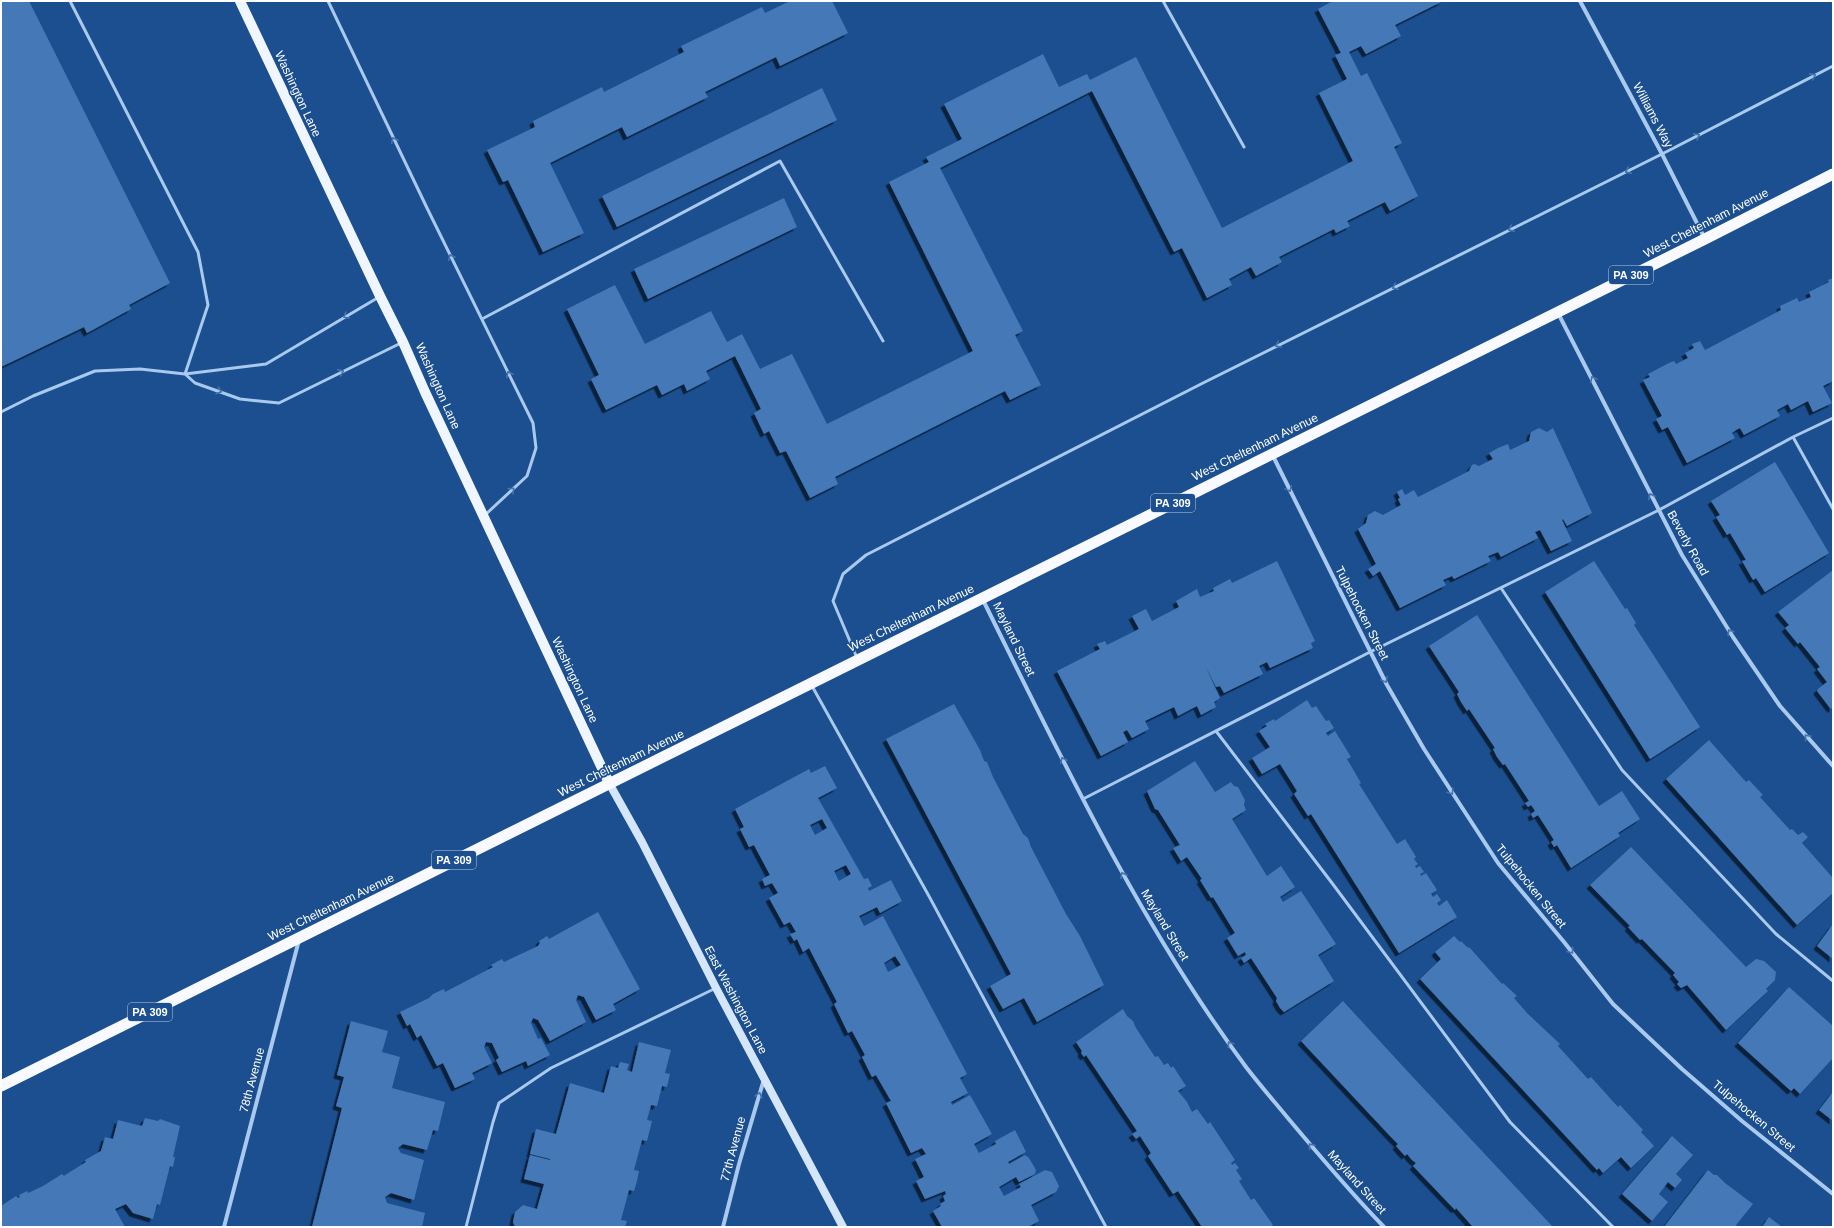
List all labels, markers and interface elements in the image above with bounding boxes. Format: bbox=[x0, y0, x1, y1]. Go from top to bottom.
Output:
street label: Washington Lane bbox=[272, 49, 324, 139]
one-way arrow bbox=[1808, 74, 1816, 81]
street label: Williams Way bbox=[1630, 80, 1676, 150]
one-way arrow bbox=[1693, 133, 1700, 141]
one-way arrow bbox=[391, 137, 399, 144]
one-way arrow bbox=[1624, 167, 1632, 174]
street label: West Cheltenham Avenue bbox=[1641, 185, 1771, 261]
one-way arrow bbox=[1508, 224, 1515, 232]
one-way arrow bbox=[448, 254, 456, 261]
road number: PA 309 bbox=[1609, 266, 1653, 284]
one-way arrow bbox=[1392, 282, 1399, 290]
one-way arrow bbox=[343, 312, 350, 319]
one-way arrow bbox=[1275, 340, 1283, 348]
street label: Washington Lane bbox=[413, 341, 463, 432]
one-way arrow bbox=[336, 369, 344, 377]
one-way arrow bbox=[506, 370, 514, 378]
one-way arrow bbox=[1590, 376, 1598, 383]
one-way arrow bbox=[216, 387, 223, 395]
street label: West Cheltenham Avenue bbox=[1190, 410, 1321, 484]
one-way arrow bbox=[1284, 485, 1292, 492]
one-way arrow bbox=[507, 487, 515, 494]
one-way arrow bbox=[1648, 492, 1656, 500]
road number: PA 309 bbox=[1151, 494, 1195, 512]
street label: Beverly Road bbox=[1664, 508, 1712, 578]
street label: Tulpehocken Street bbox=[1332, 564, 1392, 663]
street label: West Cheltenham Avenue bbox=[846, 581, 977, 655]
street label: Mayland Street bbox=[990, 600, 1038, 679]
one-way arrow bbox=[1727, 629, 1735, 636]
street label: Washington Lane bbox=[549, 635, 601, 725]
one-way arrow bbox=[1380, 676, 1388, 683]
street label: West Cheltenham Avenue bbox=[556, 726, 687, 800]
one-way arrow bbox=[1805, 734, 1812, 741]
one-way arrow bbox=[1060, 757, 1068, 765]
one-way arrow bbox=[1447, 788, 1454, 795]
street label: Tulpehocken Street bbox=[1493, 841, 1569, 931]
road number: PA 309 bbox=[432, 851, 476, 869]
street label: West Cheltenham Avenue bbox=[266, 870, 397, 944]
one-way arrow bbox=[1121, 872, 1128, 879]
street label: Mayland Street bbox=[1138, 887, 1192, 964]
street label: East Washington Lane bbox=[702, 944, 771, 1057]
one-way arrow bbox=[1567, 947, 1574, 954]
road number: PA 309 bbox=[128, 1003, 172, 1021]
one-way arrow bbox=[1227, 1041, 1235, 1048]
street label: 78th Avenue bbox=[237, 1046, 267, 1114]
street label: Tulpehocken Street bbox=[1710, 1077, 1799, 1155]
one-way arrow bbox=[754, 1092, 763, 1099]
street label: 77th Avenue bbox=[718, 1115, 748, 1183]
one-way arrow bbox=[1309, 1143, 1316, 1151]
street label: Mayland Street bbox=[1325, 1147, 1390, 1217]

